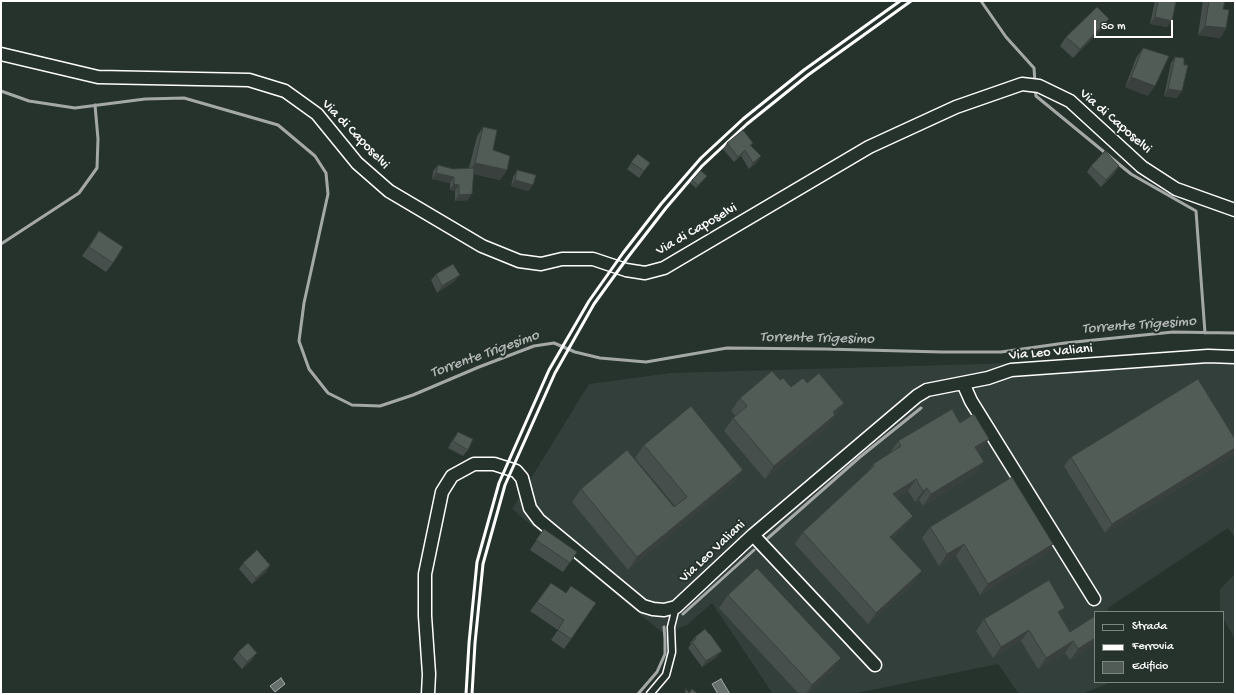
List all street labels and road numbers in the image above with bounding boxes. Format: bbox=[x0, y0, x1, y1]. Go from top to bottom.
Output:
street label: Via di Caposelvi bbox=[1075, 86, 1155, 158]
street label: Via di Caposelvi bbox=[317, 97, 393, 173]
street label: Via di Caposelvi bbox=[654, 200, 740, 260]
street label: Via Leo Valiani bbox=[1008, 341, 1094, 365]
street label: Via Leo Valiani bbox=[677, 517, 749, 587]

